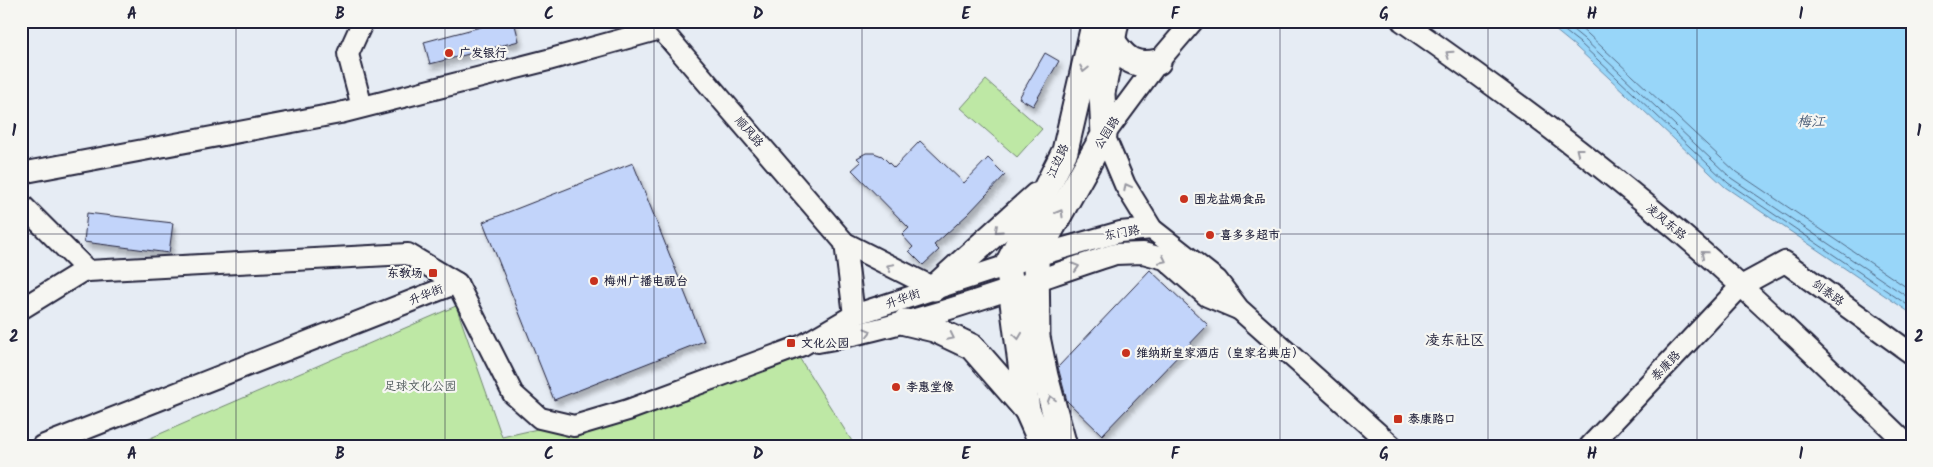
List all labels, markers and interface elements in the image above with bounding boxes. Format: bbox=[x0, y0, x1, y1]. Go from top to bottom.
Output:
text: A bbox=[127, 2, 137, 27]
text: B bbox=[335, 2, 345, 27]
text: C bbox=[544, 2, 554, 27]
text: D bbox=[753, 2, 764, 27]
text: E bbox=[962, 2, 972, 27]
text: F bbox=[1171, 2, 1181, 27]
text: G bbox=[1379, 2, 1389, 27]
text: H bbox=[1587, 2, 1597, 27]
text: I bbox=[1799, 2, 1804, 27]
place label: 广发银行 bbox=[459, 44, 507, 63]
marker: 广发银行 bbox=[443, 47, 455, 59]
one-way arrow bbox=[1445, 51, 1454, 60]
one-way arrow bbox=[1079, 64, 1090, 73]
water label: 梅江 bbox=[1797, 111, 1826, 133]
street label: 顺风路 bbox=[730, 112, 768, 152]
street label: 公园路 bbox=[1089, 113, 1125, 153]
text: 1 bbox=[12, 119, 17, 144]
text: 1 bbox=[1917, 119, 1922, 144]
street label: 江边路 bbox=[1042, 141, 1074, 181]
one-way arrow bbox=[1575, 148, 1584, 157]
one-way arrow bbox=[1123, 184, 1133, 193]
place label: 围龙盐焗食品 bbox=[1194, 190, 1266, 209]
marker: 围龙盐焗食品 bbox=[1178, 193, 1190, 205]
street label: 凌风东路 bbox=[1642, 199, 1690, 245]
one-way arrow bbox=[1054, 210, 1064, 219]
street label: 东门路 bbox=[1103, 221, 1141, 245]
one-way arrow bbox=[994, 224, 1003, 233]
place label: 喜多多超市 bbox=[1220, 226, 1280, 245]
marker: 喜多多超市 bbox=[1204, 229, 1216, 241]
one-way arrow bbox=[1701, 252, 1710, 260]
one-way arrow bbox=[1157, 254, 1166, 264]
one-way arrow bbox=[887, 263, 896, 273]
one-way arrow bbox=[1071, 263, 1080, 273]
place label: 东教场 bbox=[387, 264, 423, 283]
marker: 东教场 bbox=[427, 267, 439, 279]
place label: 梅州广播电视台 bbox=[604, 272, 688, 291]
marker: 梅州广播电视台 bbox=[588, 275, 600, 287]
street label: 剑泰路 bbox=[1808, 275, 1848, 311]
street label: 升华街 bbox=[406, 280, 446, 310]
street label: 升华街 bbox=[883, 284, 923, 314]
text: 2 bbox=[9, 325, 19, 350]
text: 2 bbox=[1914, 325, 1924, 350]
one-way arrow bbox=[864, 327, 873, 338]
district label: 凌东社区 bbox=[1425, 329, 1485, 353]
one-way arrow bbox=[945, 331, 954, 341]
one-way arrow bbox=[1012, 332, 1022, 341]
place label: 文化公园 bbox=[801, 334, 849, 353]
marker: 文化公园 bbox=[785, 337, 797, 349]
place label: 维纳斯皇家酒店（皇家名典店） bbox=[1136, 344, 1304, 363]
street label: 泰康路 bbox=[1647, 346, 1685, 386]
marker: 维纳斯皇家酒店（皇家名典店） bbox=[1120, 347, 1132, 359]
park label: 足球文化公园 bbox=[384, 377, 456, 396]
place label: 李惠堂像 bbox=[906, 378, 954, 397]
marker: 李惠堂像 bbox=[890, 381, 902, 393]
one-way arrow bbox=[1046, 394, 1057, 403]
place label: 泰康路口 bbox=[1408, 410, 1456, 429]
marker: 泰康路口 bbox=[1392, 413, 1404, 425]
text: A bbox=[127, 442, 137, 467]
text: B bbox=[335, 442, 345, 467]
text: C bbox=[544, 442, 554, 467]
text: D bbox=[753, 442, 764, 467]
text: E bbox=[962, 442, 972, 467]
text: F bbox=[1171, 442, 1181, 467]
text: G bbox=[1379, 442, 1389, 467]
text: H bbox=[1587, 442, 1597, 467]
text: I bbox=[1799, 442, 1804, 467]

